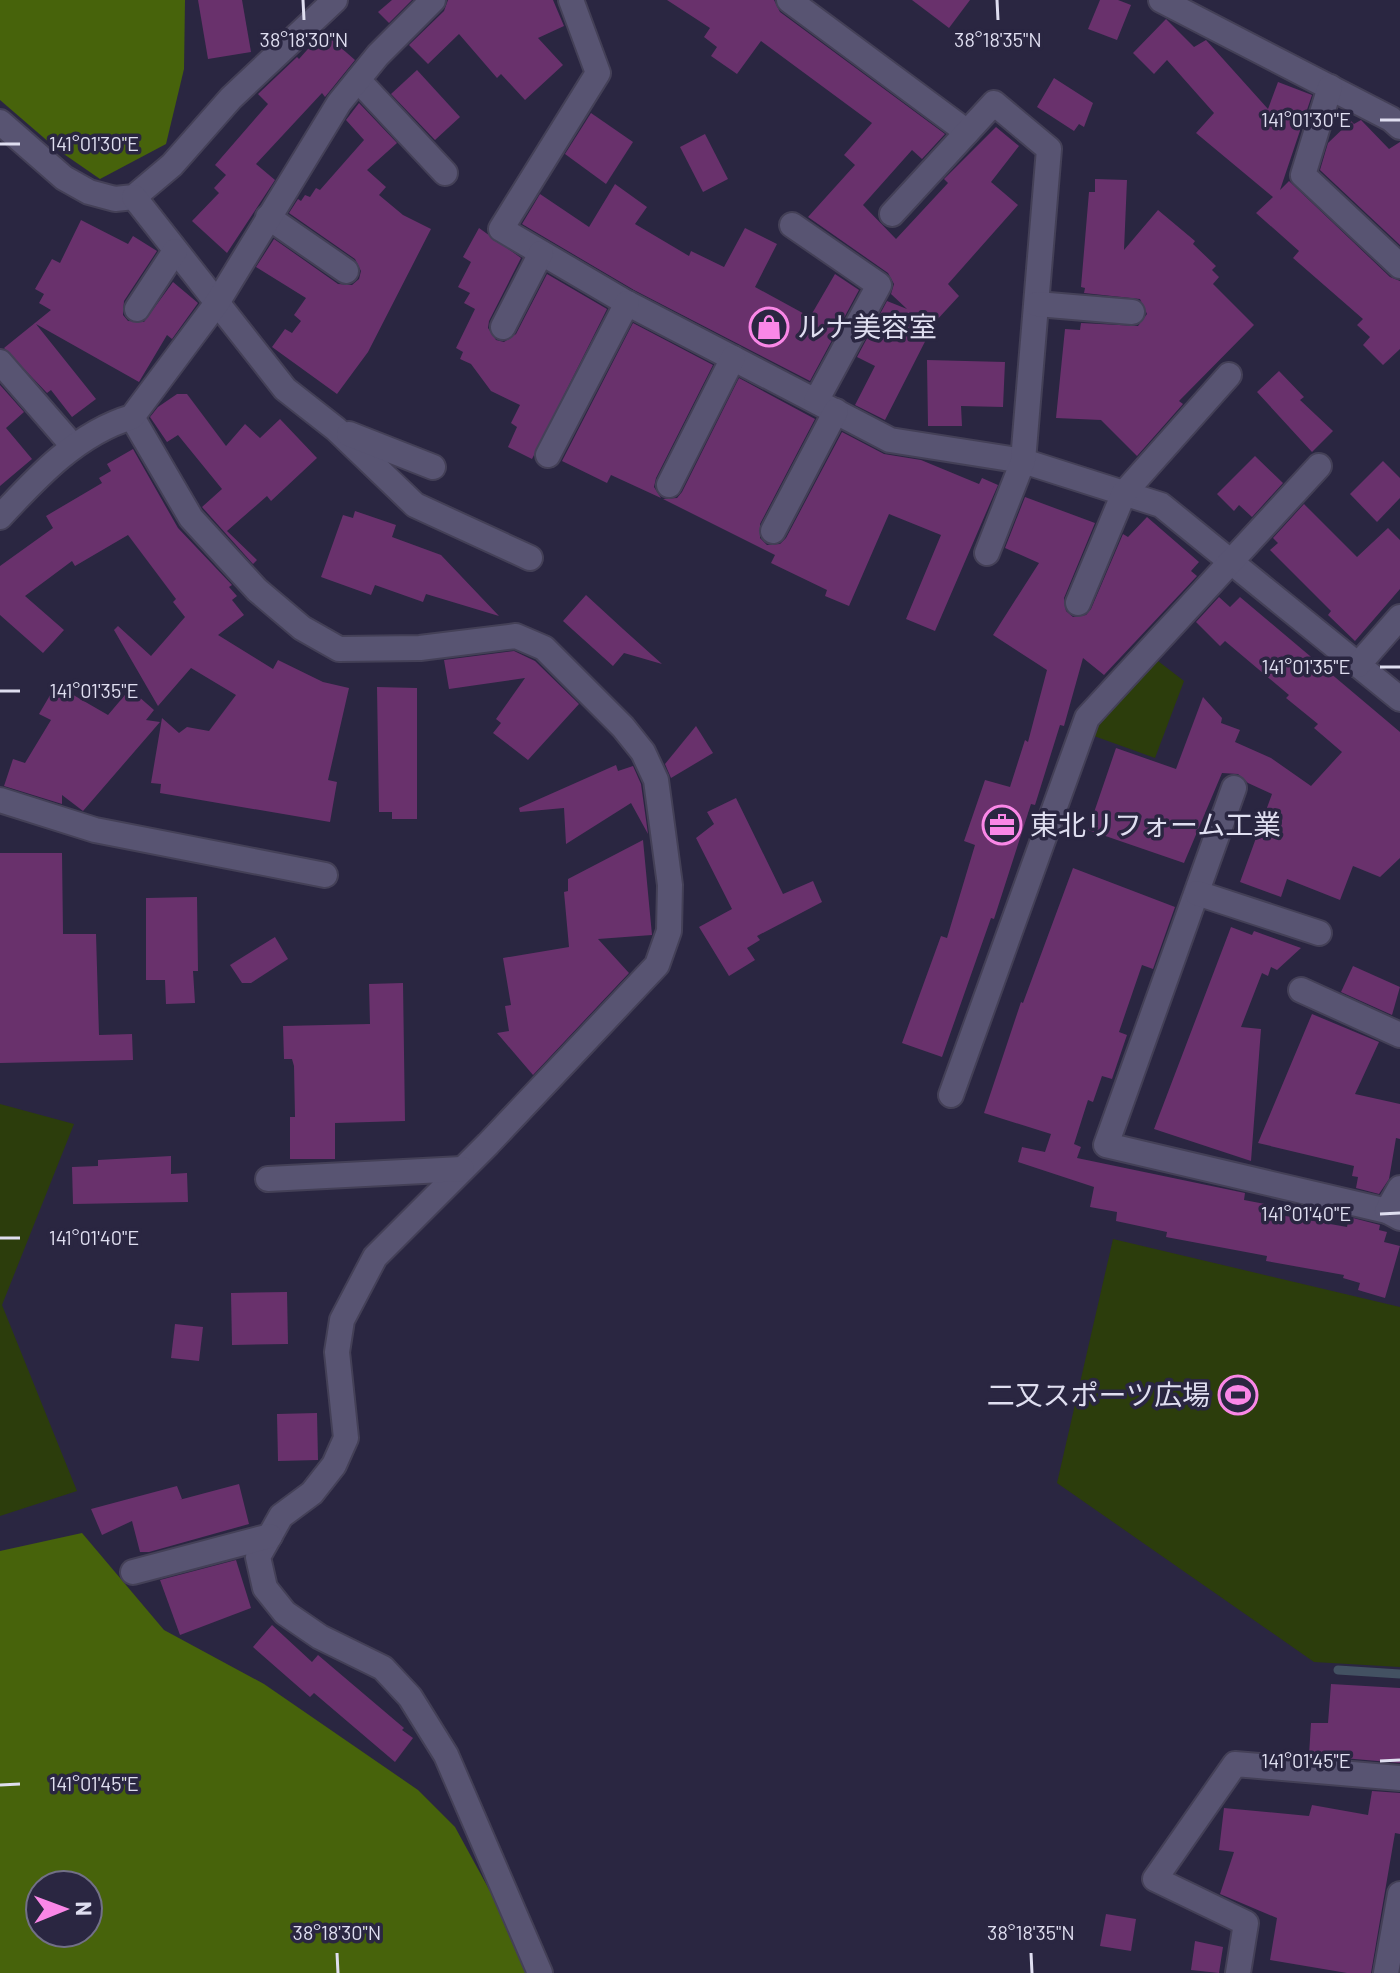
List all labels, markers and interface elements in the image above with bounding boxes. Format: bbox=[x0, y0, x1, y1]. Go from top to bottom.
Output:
text: 38°18'30"N bbox=[260, 27, 348, 51]
text: 38°18'35"N bbox=[954, 27, 1042, 51]
text: 141°01'30"E bbox=[1261, 107, 1351, 131]
text: 141°01'30"E bbox=[49, 131, 139, 155]
shop icon: ルナ美容室 bbox=[748, 306, 790, 348]
place label: ルナ美容室 bbox=[797, 309, 937, 343]
text: 141°01'35"E bbox=[1261, 654, 1351, 678]
text: 141°01'35"E bbox=[49, 678, 139, 702]
office icon: 東北リフォーム工業 bbox=[981, 804, 1023, 846]
place label: 東北リフォーム工業 bbox=[1030, 807, 1281, 841]
text: 141°01'40"E bbox=[1261, 1201, 1351, 1225]
text: 141°01'40"E bbox=[49, 1225, 139, 1249]
sports icon: 二又スポーツ広場 bbox=[1217, 1374, 1259, 1416]
place label: 二又スポーツ広場 bbox=[987, 1377, 1210, 1411]
text: 141°01'45"E bbox=[1261, 1748, 1351, 1772]
text: 141°01'45"E bbox=[49, 1771, 139, 1795]
north arrow bbox=[24, 1869, 104, 1949]
text: N bbox=[72, 1901, 98, 1916]
text: 38°18'30"N bbox=[293, 1920, 381, 1944]
text: 38°18'35"N bbox=[987, 1920, 1075, 1944]

